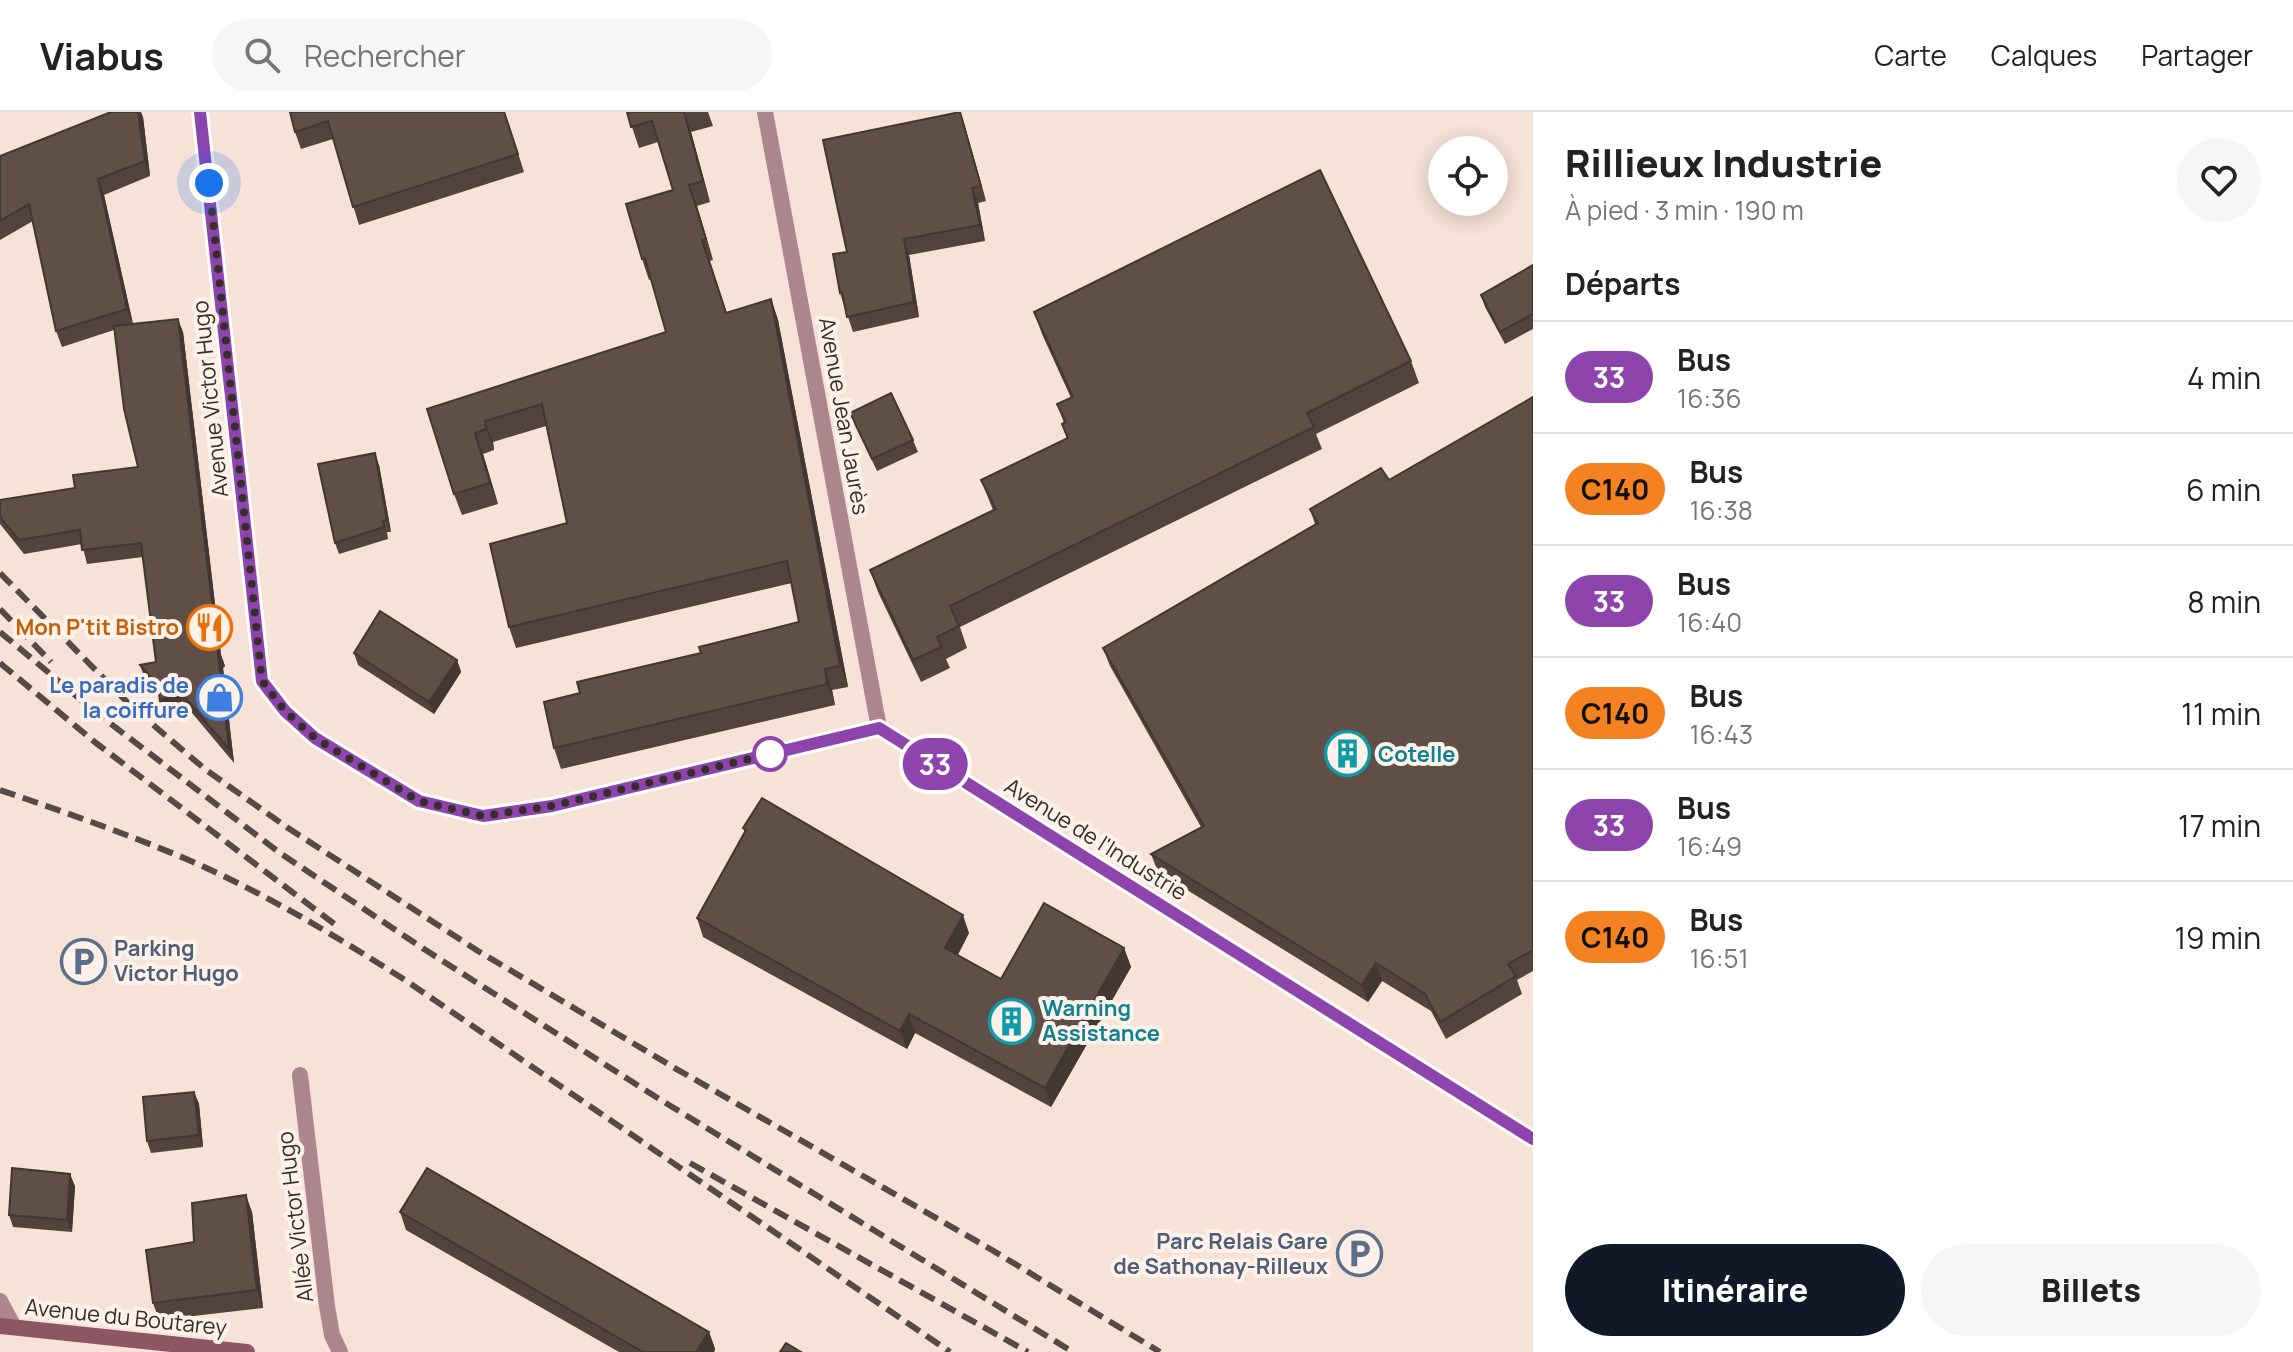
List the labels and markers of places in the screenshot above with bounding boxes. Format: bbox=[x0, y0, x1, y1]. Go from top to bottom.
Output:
restaurant icon: Mon P'tit Bistro bbox=[186, 603, 234, 651]
place label: Mon P'tit Bistro bbox=[15, 612, 179, 642]
place label: Le paradis de la coiffure bbox=[49, 670, 189, 725]
shop icon: Le paradis de la coiffure bbox=[196, 674, 244, 722]
building icon: Cotelle bbox=[1323, 730, 1371, 778]
unlabelled marker bbox=[753, 737, 787, 771]
place label: Cotelle bbox=[1378, 739, 1456, 769]
place label: Parking Victor Hugo bbox=[114, 933, 239, 988]
parking icon: Parking Victor Hugo bbox=[59, 937, 107, 985]
place label: Warning Assistance bbox=[1042, 993, 1160, 1048]
building icon: Warning Assistance bbox=[987, 997, 1035, 1045]
place label: Parc Relais Gare de Sathonay-Rilleux bbox=[1113, 1226, 1328, 1281]
parking icon: Parc Relais Gare de Sathonay-Rilleux bbox=[1335, 1230, 1383, 1278]

